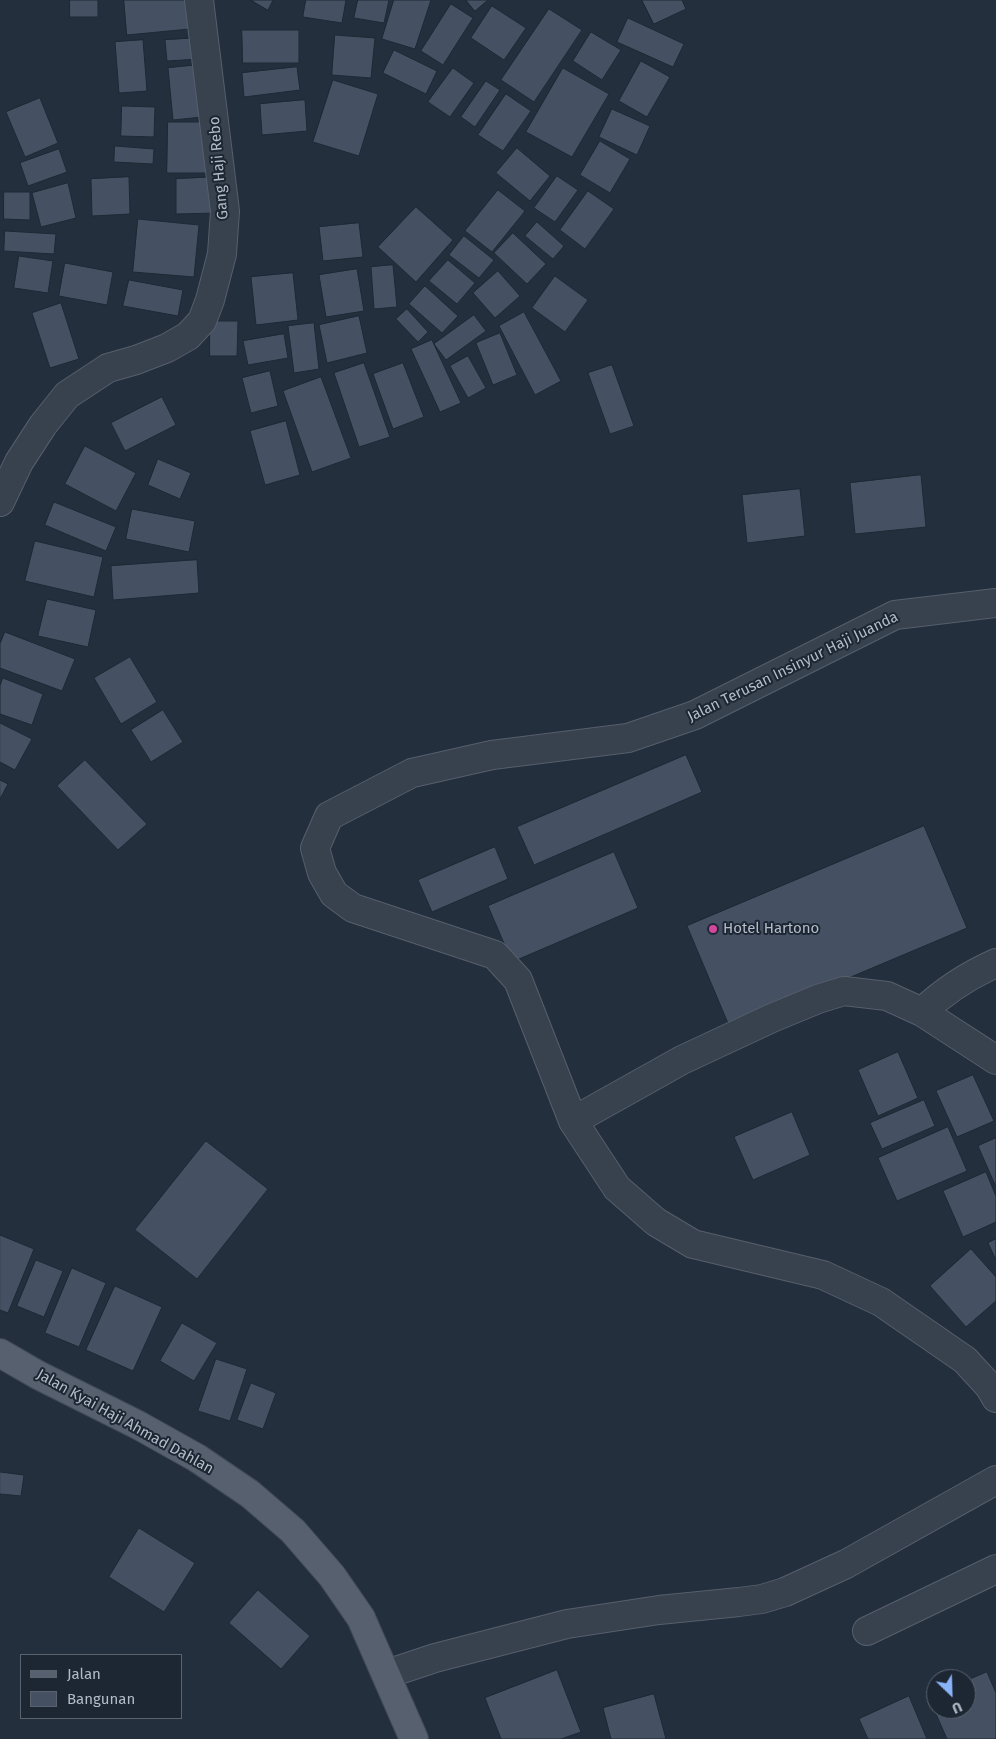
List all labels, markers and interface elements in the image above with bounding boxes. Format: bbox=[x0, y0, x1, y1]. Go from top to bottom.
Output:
street label: Gang Haji Rebo bbox=[206, 116, 232, 220]
street label: Jalan Terusan Insinyur Haji Juanda bbox=[685, 608, 901, 726]
place label: Hotel Hartono bbox=[723, 920, 819, 938]
marker: Hotel Hartono bbox=[707, 923, 719, 935]
street label: Jalan Kyai Haji Ahmad Dahlan bbox=[33, 1366, 217, 1478]
legend bbox=[20, 1654, 182, 1719]
text: Jalan bbox=[67, 1665, 101, 1683]
north arrow bbox=[926, 1669, 976, 1719]
text: Bangunan bbox=[67, 1690, 135, 1708]
text: U bbox=[949, 1698, 965, 1717]

